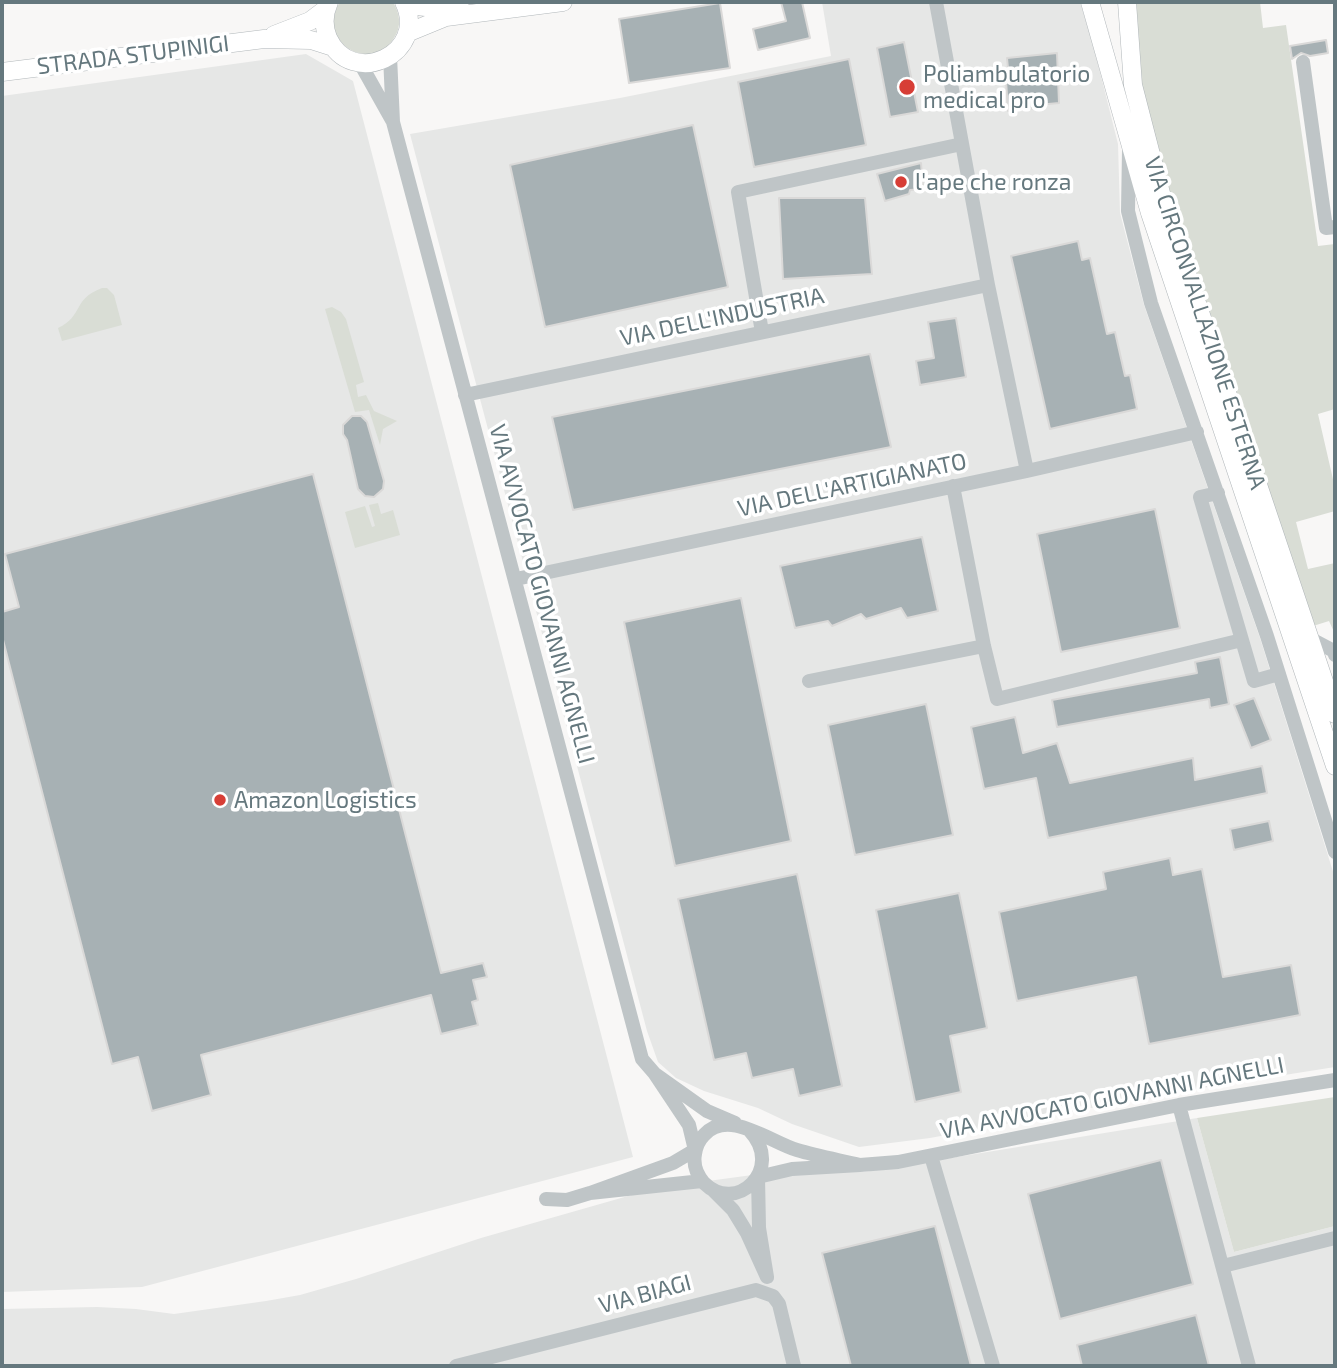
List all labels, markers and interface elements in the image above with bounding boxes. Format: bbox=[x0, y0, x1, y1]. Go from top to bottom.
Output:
street label: STRADA STUPINIGI bbox=[35, 30, 231, 80]
place label: Poliambulatorio medical pro bbox=[923, 60, 1090, 114]
marker: Poliambulatorio medical pro bbox=[897, 77, 917, 97]
street label: VIA CIRCONVALLAZIONE ESTERNA bbox=[1138, 153, 1272, 493]
place label: l'ape che ronza bbox=[915, 168, 1071, 196]
marker: l'ape che ronza bbox=[893, 174, 909, 190]
street label: VIA DELL'INDUSTRIA bbox=[618, 282, 826, 352]
street label: VIA AVVOCATO GIOVANNI AGNELLI bbox=[483, 421, 601, 767]
street label: VIA DELL'ARTIGIANATO bbox=[735, 447, 969, 523]
place label: Amazon Logistics bbox=[234, 786, 417, 814]
marker: Amazon Logistics bbox=[212, 792, 228, 808]
street label: VIA AVVOCATO GIOVANNI AGNELLI bbox=[938, 1051, 1286, 1145]
street label: VIA BIAGI bbox=[596, 1268, 694, 1320]

